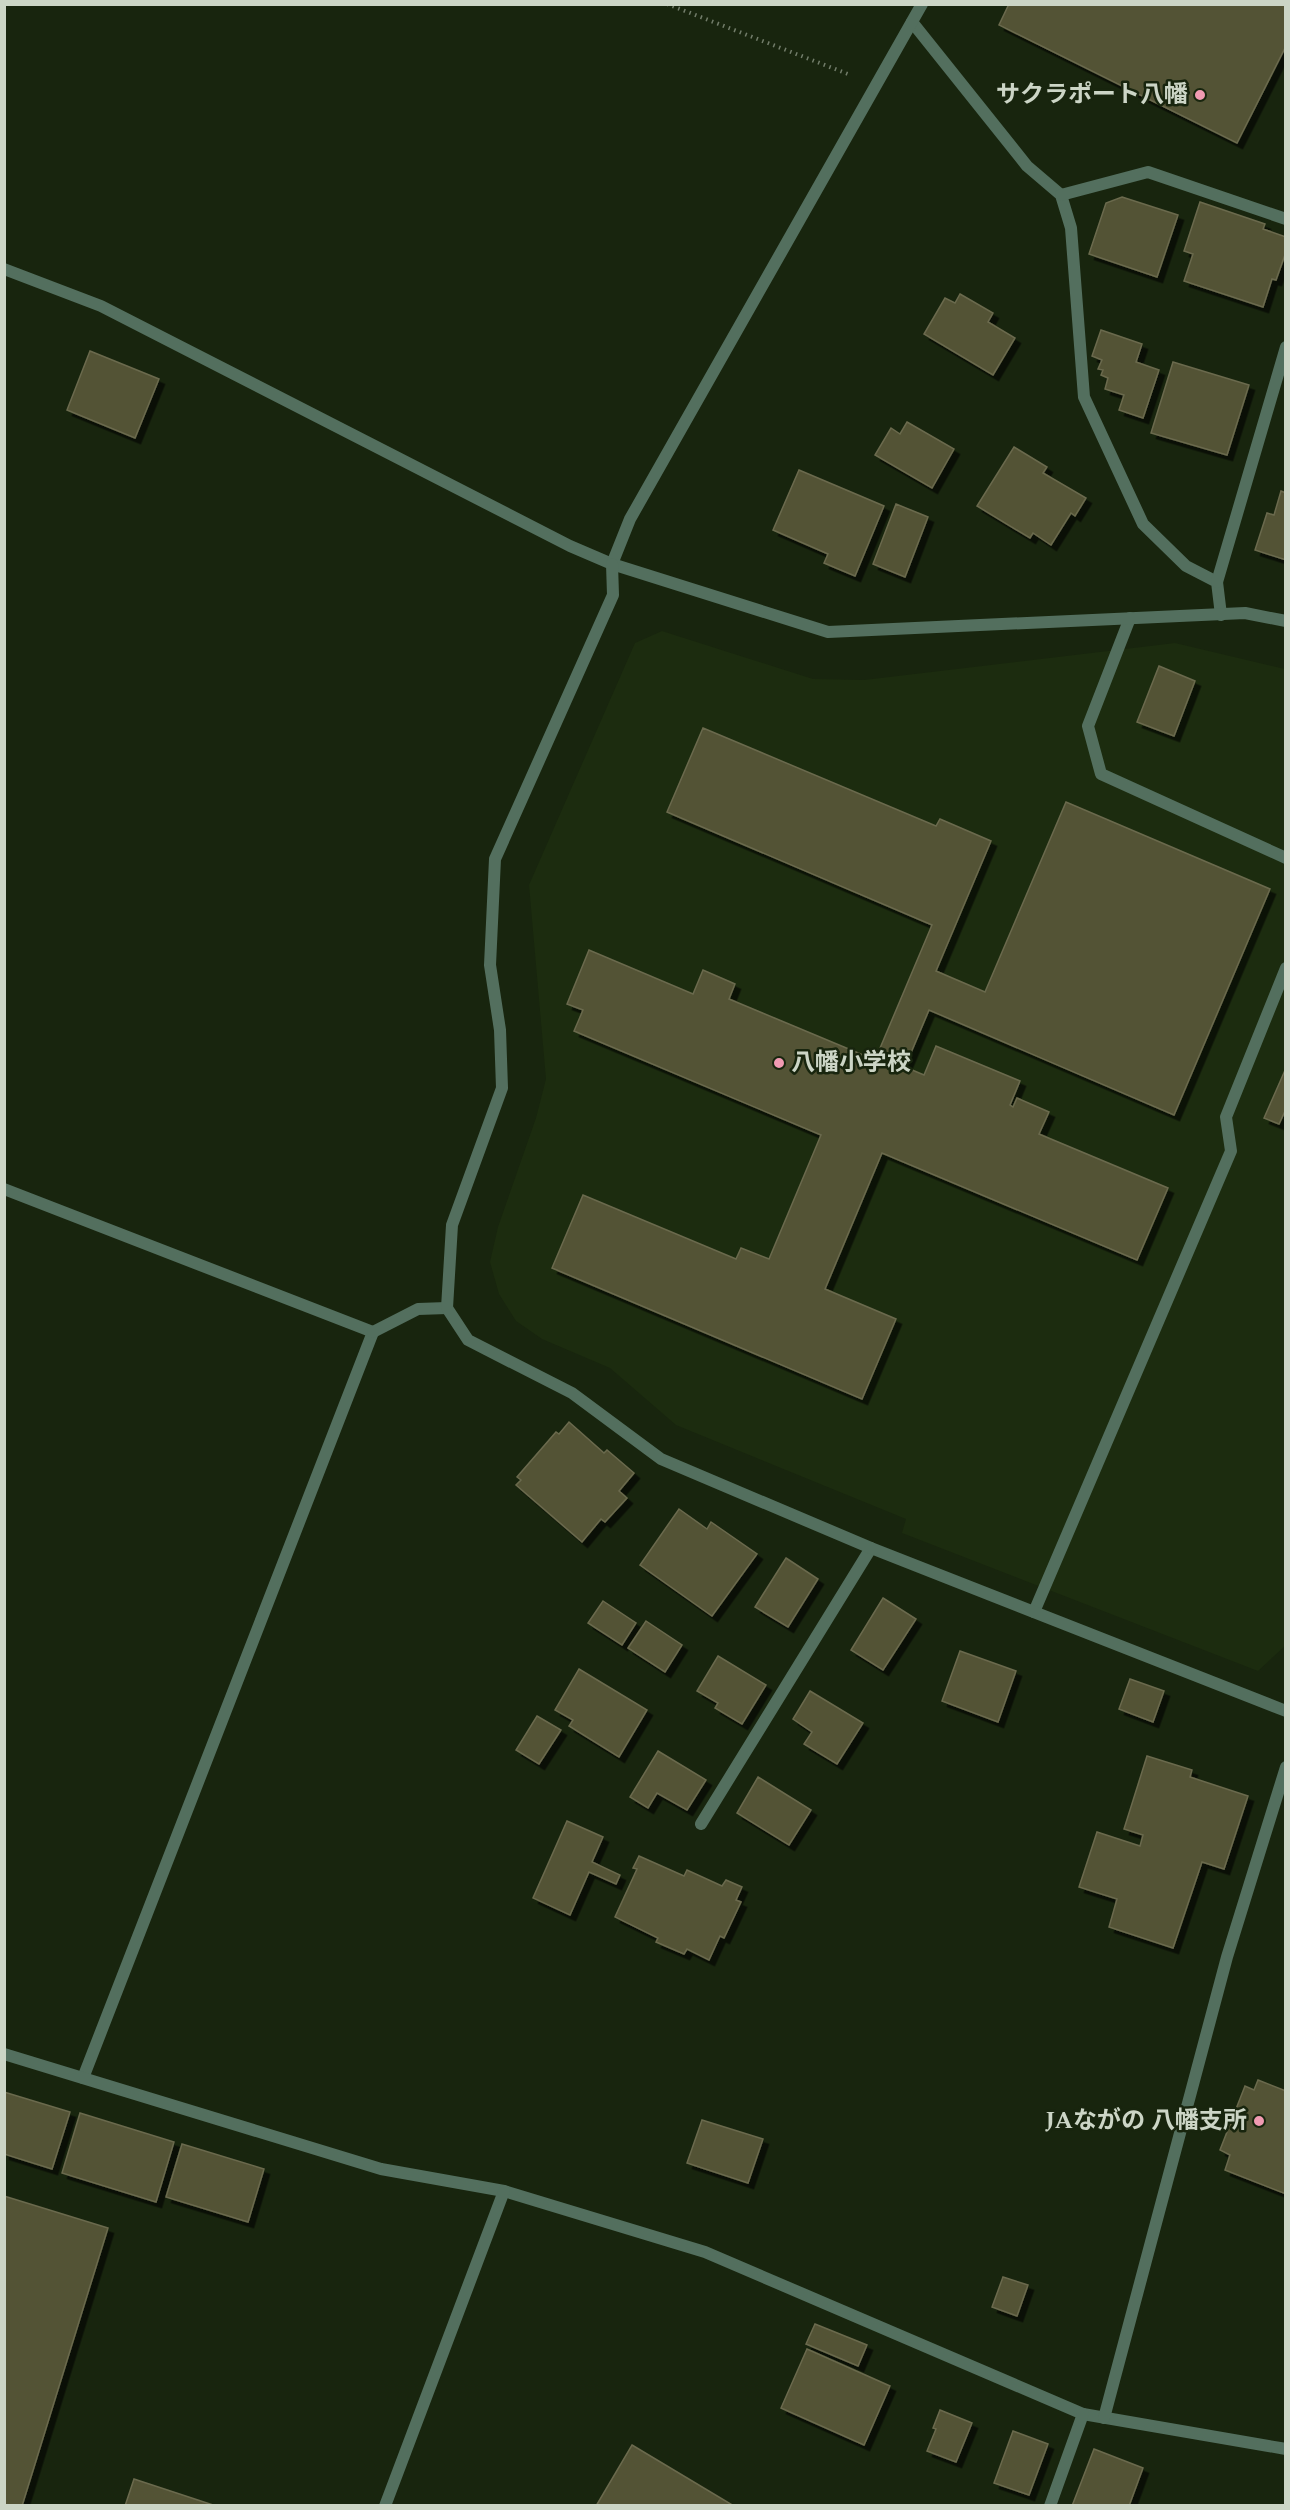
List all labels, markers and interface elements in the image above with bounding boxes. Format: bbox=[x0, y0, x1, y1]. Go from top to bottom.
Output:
place label: サクラポート八幡 bbox=[996, 77, 1188, 113]
marker: サクラポート八幡 bbox=[1193, 88, 1207, 102]
place label: 八幡小学校 bbox=[791, 1045, 911, 1081]
marker: 八幡小学校 bbox=[772, 1056, 786, 1070]
place label: JAながの 八幡支所 bbox=[1045, 2103, 1247, 2139]
marker: JAながの 八幡支所 bbox=[1252, 2114, 1266, 2128]

